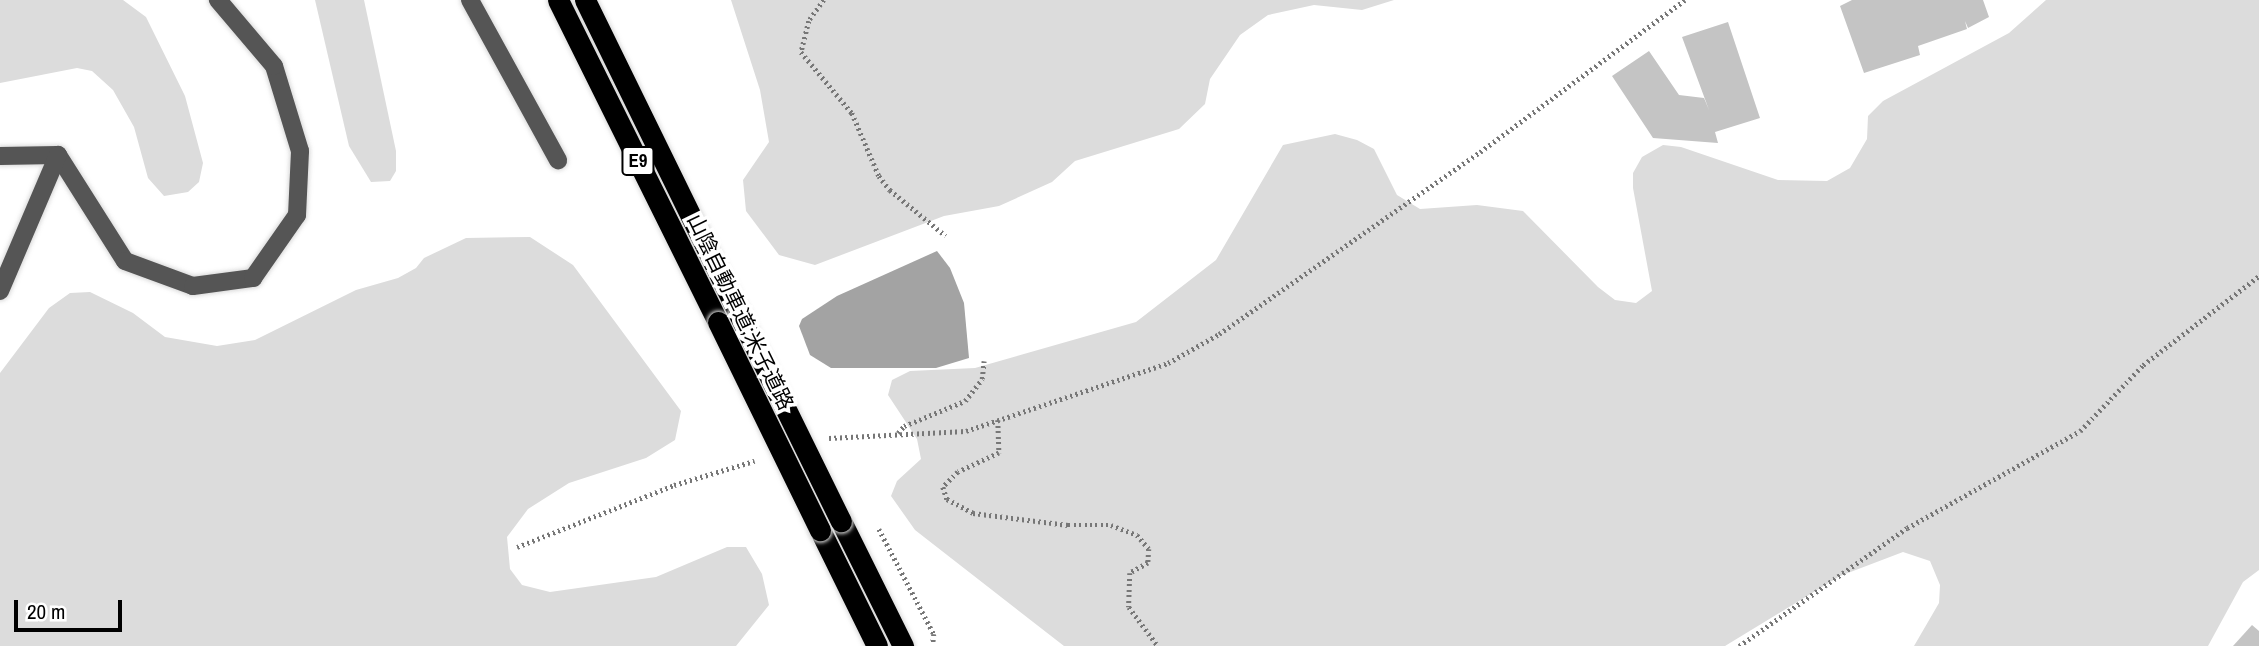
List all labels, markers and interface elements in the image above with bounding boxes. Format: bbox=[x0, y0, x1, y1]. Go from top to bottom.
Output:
road number: E9 bbox=[620, 146, 656, 176]
street label: 山陰自動車道;米子道路 bbox=[682, 210, 798, 414]
scale bar bbox=[18, 586, 126, 630]
text: 20 m bbox=[27, 597, 65, 626]

